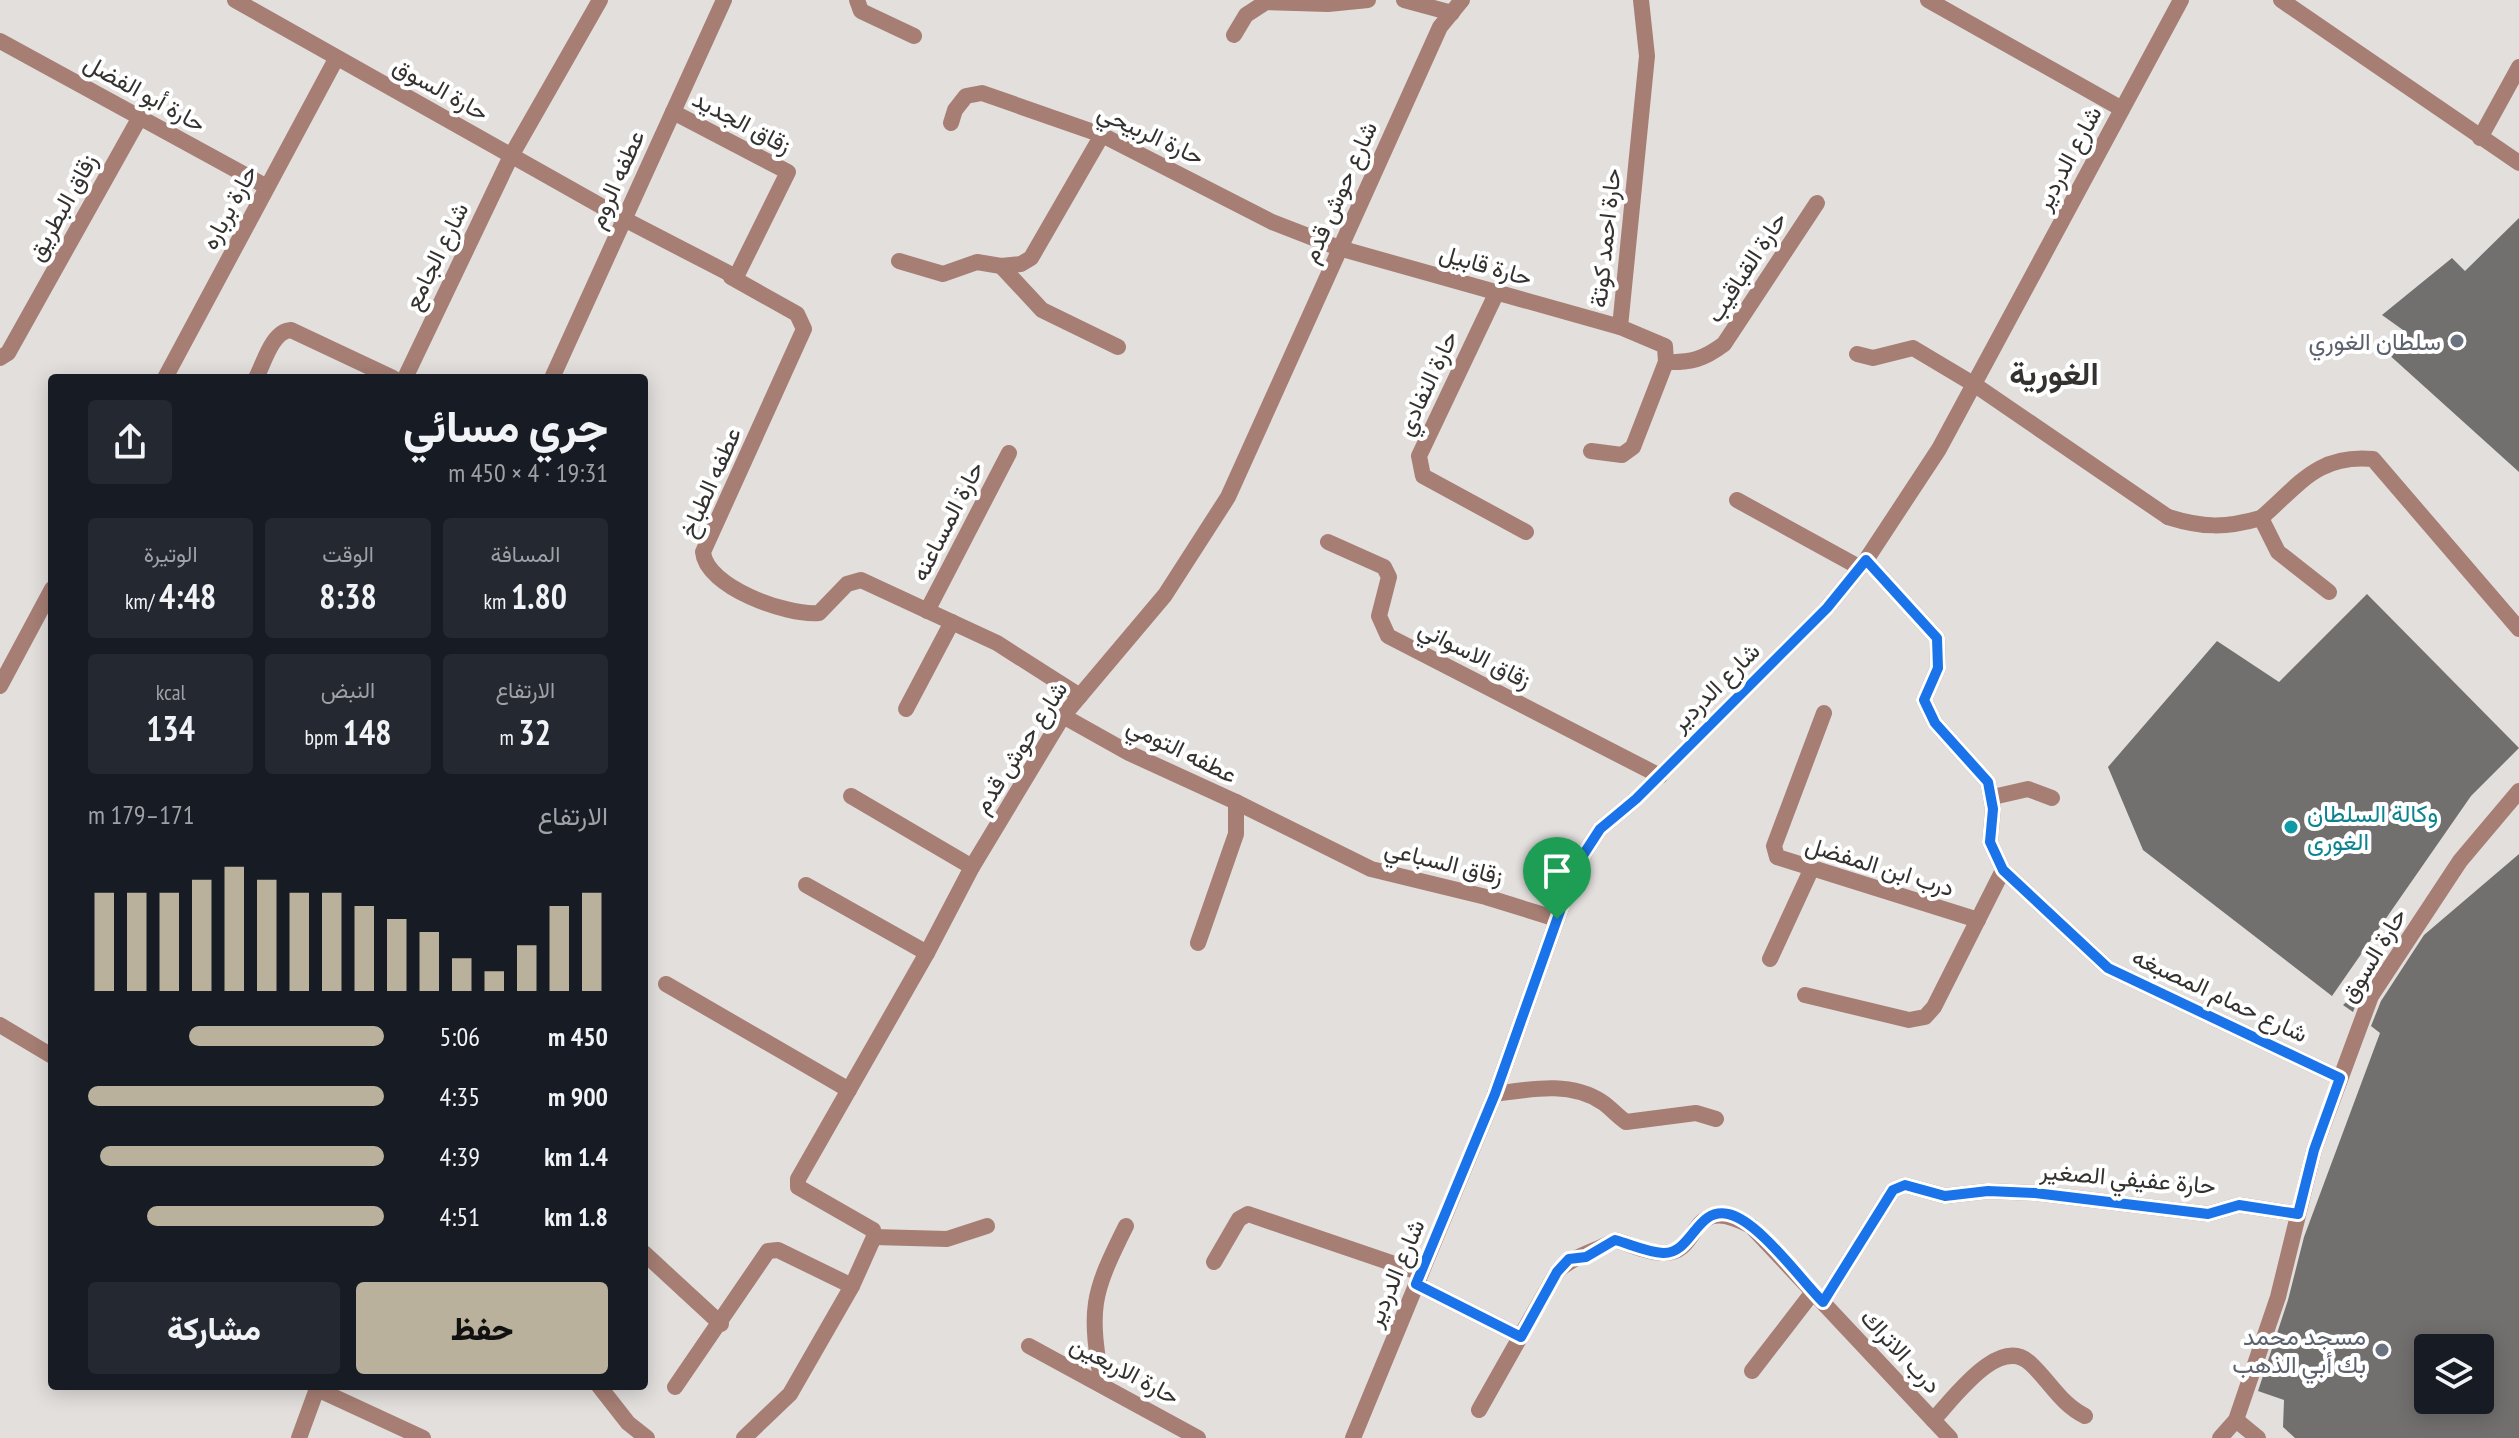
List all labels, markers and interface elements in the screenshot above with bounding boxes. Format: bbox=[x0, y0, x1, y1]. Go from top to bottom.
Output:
street label: حارة أبو الفضل bbox=[79, 47, 211, 139]
street label: حارة السوق bbox=[388, 50, 494, 128]
street label: زقاق الجديد bbox=[687, 83, 797, 161]
street label: حارة الربيحي bbox=[1091, 96, 1209, 176]
street label: شارع الدردير bbox=[2027, 100, 2109, 217]
street label: شارع حوش قدم bbox=[1294, 116, 1385, 268]
street label: عطفه الروم bbox=[581, 125, 652, 233]
street label: زقاق البطريق bbox=[20, 148, 104, 266]
street label: حارة برباره bbox=[194, 159, 264, 255]
street label: حارة احمد كوتة bbox=[1582, 167, 1628, 309]
street label: شارع الجامع bbox=[397, 197, 477, 316]
street label: حارة القباقيب bbox=[1699, 206, 1793, 328]
street label: حارة قابيل bbox=[1436, 237, 1536, 293]
street label: حارة النفادي bbox=[1389, 326, 1468, 442]
place label: سلطان الغوري bbox=[2309, 326, 2441, 361]
marker: سلطان الغوري bbox=[2448, 332, 2466, 350]
district label: الغورية bbox=[2009, 352, 2099, 394]
text: جري مسائي bbox=[403, 397, 608, 454]
button: share bbox=[88, 400, 172, 484]
street label: عطفه الطباخ bbox=[672, 422, 749, 542]
text: 19:31 · 4 × 450 m bbox=[448, 456, 608, 489]
street label: حارة المساعنه bbox=[903, 456, 991, 586]
text: الوتيرة bbox=[144, 540, 198, 568]
text: الوقت bbox=[322, 540, 374, 568]
text: المسافة bbox=[490, 540, 560, 568]
text: 4:48 bbox=[159, 574, 216, 618]
text: 8:38 bbox=[319, 574, 377, 618]
text: 1.80 bbox=[511, 574, 567, 618]
text: /km bbox=[125, 587, 159, 615]
text: km bbox=[484, 587, 511, 615]
street label: زقاق الاسواني bbox=[1412, 612, 1537, 699]
street label: شارع الدردير bbox=[1663, 636, 1767, 740]
street label: شارع حوش قدم bbox=[966, 675, 1075, 820]
text: النبض bbox=[321, 676, 375, 704]
text: الارتفاع bbox=[495, 676, 555, 704]
text: kcal bbox=[156, 678, 186, 706]
text: 134 bbox=[146, 706, 195, 750]
text: 148 bbox=[343, 710, 391, 754]
text: 32 bbox=[519, 710, 551, 754]
street label: عطفه التومي bbox=[1120, 710, 1242, 794]
text: bpm bbox=[305, 723, 343, 751]
text: m bbox=[500, 723, 519, 751]
text: 171–179 m bbox=[88, 798, 194, 831]
place label: وكالة السلطان الغورى bbox=[2307, 798, 2438, 857]
text: الارتفاع bbox=[537, 799, 608, 832]
marker: وكالة السلطان الغورى bbox=[2282, 818, 2300, 836]
street label: درب ابن المفضل bbox=[1802, 829, 1958, 903]
street label: زقاق السباعي bbox=[1381, 832, 1506, 896]
pin bbox=[1523, 837, 1591, 919]
icon: arrive bbox=[1535, 849, 1579, 893]
street label: حارة السوق bbox=[2333, 902, 2413, 1008]
street label: شارع حمام المصبغه bbox=[2127, 941, 2313, 1050]
text: 5:06 bbox=[440, 1020, 480, 1053]
text: 450 m bbox=[548, 1020, 608, 1053]
text: 4:35 bbox=[440, 1080, 480, 1113]
text: 900 m bbox=[548, 1080, 608, 1113]
text: 4:39 bbox=[440, 1140, 480, 1173]
text: 1.4 km bbox=[544, 1140, 608, 1173]
street label: حارة عفيفي الصغير bbox=[2037, 1155, 2217, 1205]
text: 4:51 bbox=[440, 1200, 480, 1233]
text: 1.8 km bbox=[544, 1200, 608, 1233]
street label: شارع الدردير bbox=[1358, 1214, 1432, 1333]
button: مشاركة bbox=[88, 1282, 340, 1374]
button: حفظ bbox=[356, 1282, 608, 1374]
street label: درب الاتراك bbox=[1854, 1302, 1948, 1400]
place label: مسجد محمد بك أبي الذهب bbox=[2232, 1321, 2366, 1384]
street label: حارة الاربعين bbox=[1065, 1328, 1185, 1412]
map controls bbox=[2414, 1334, 2494, 1414]
button: layers bbox=[2414, 1334, 2494, 1414]
marker: مسجد محمد بك أبي الذهب bbox=[2373, 1341, 2391, 1359]

